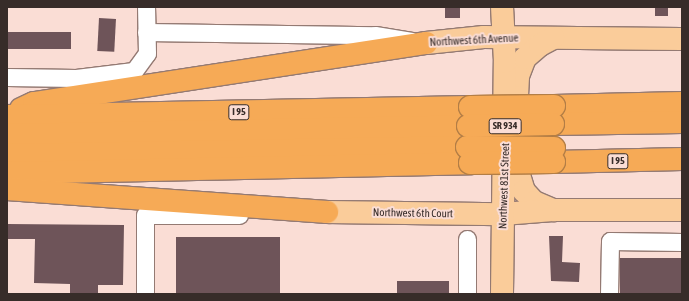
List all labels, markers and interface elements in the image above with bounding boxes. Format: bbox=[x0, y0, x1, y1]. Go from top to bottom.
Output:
street label: Northwest 6th Avenue bbox=[429, 31, 519, 49]
road number: I 95 bbox=[228, 104, 250, 120]
road number: SR 934 bbox=[488, 118, 522, 134]
street label: Northwest 81st Street bbox=[496, 143, 512, 229]
road number: I 95 bbox=[607, 153, 629, 169]
street label: Northwest 6th Court bbox=[373, 206, 453, 220]

